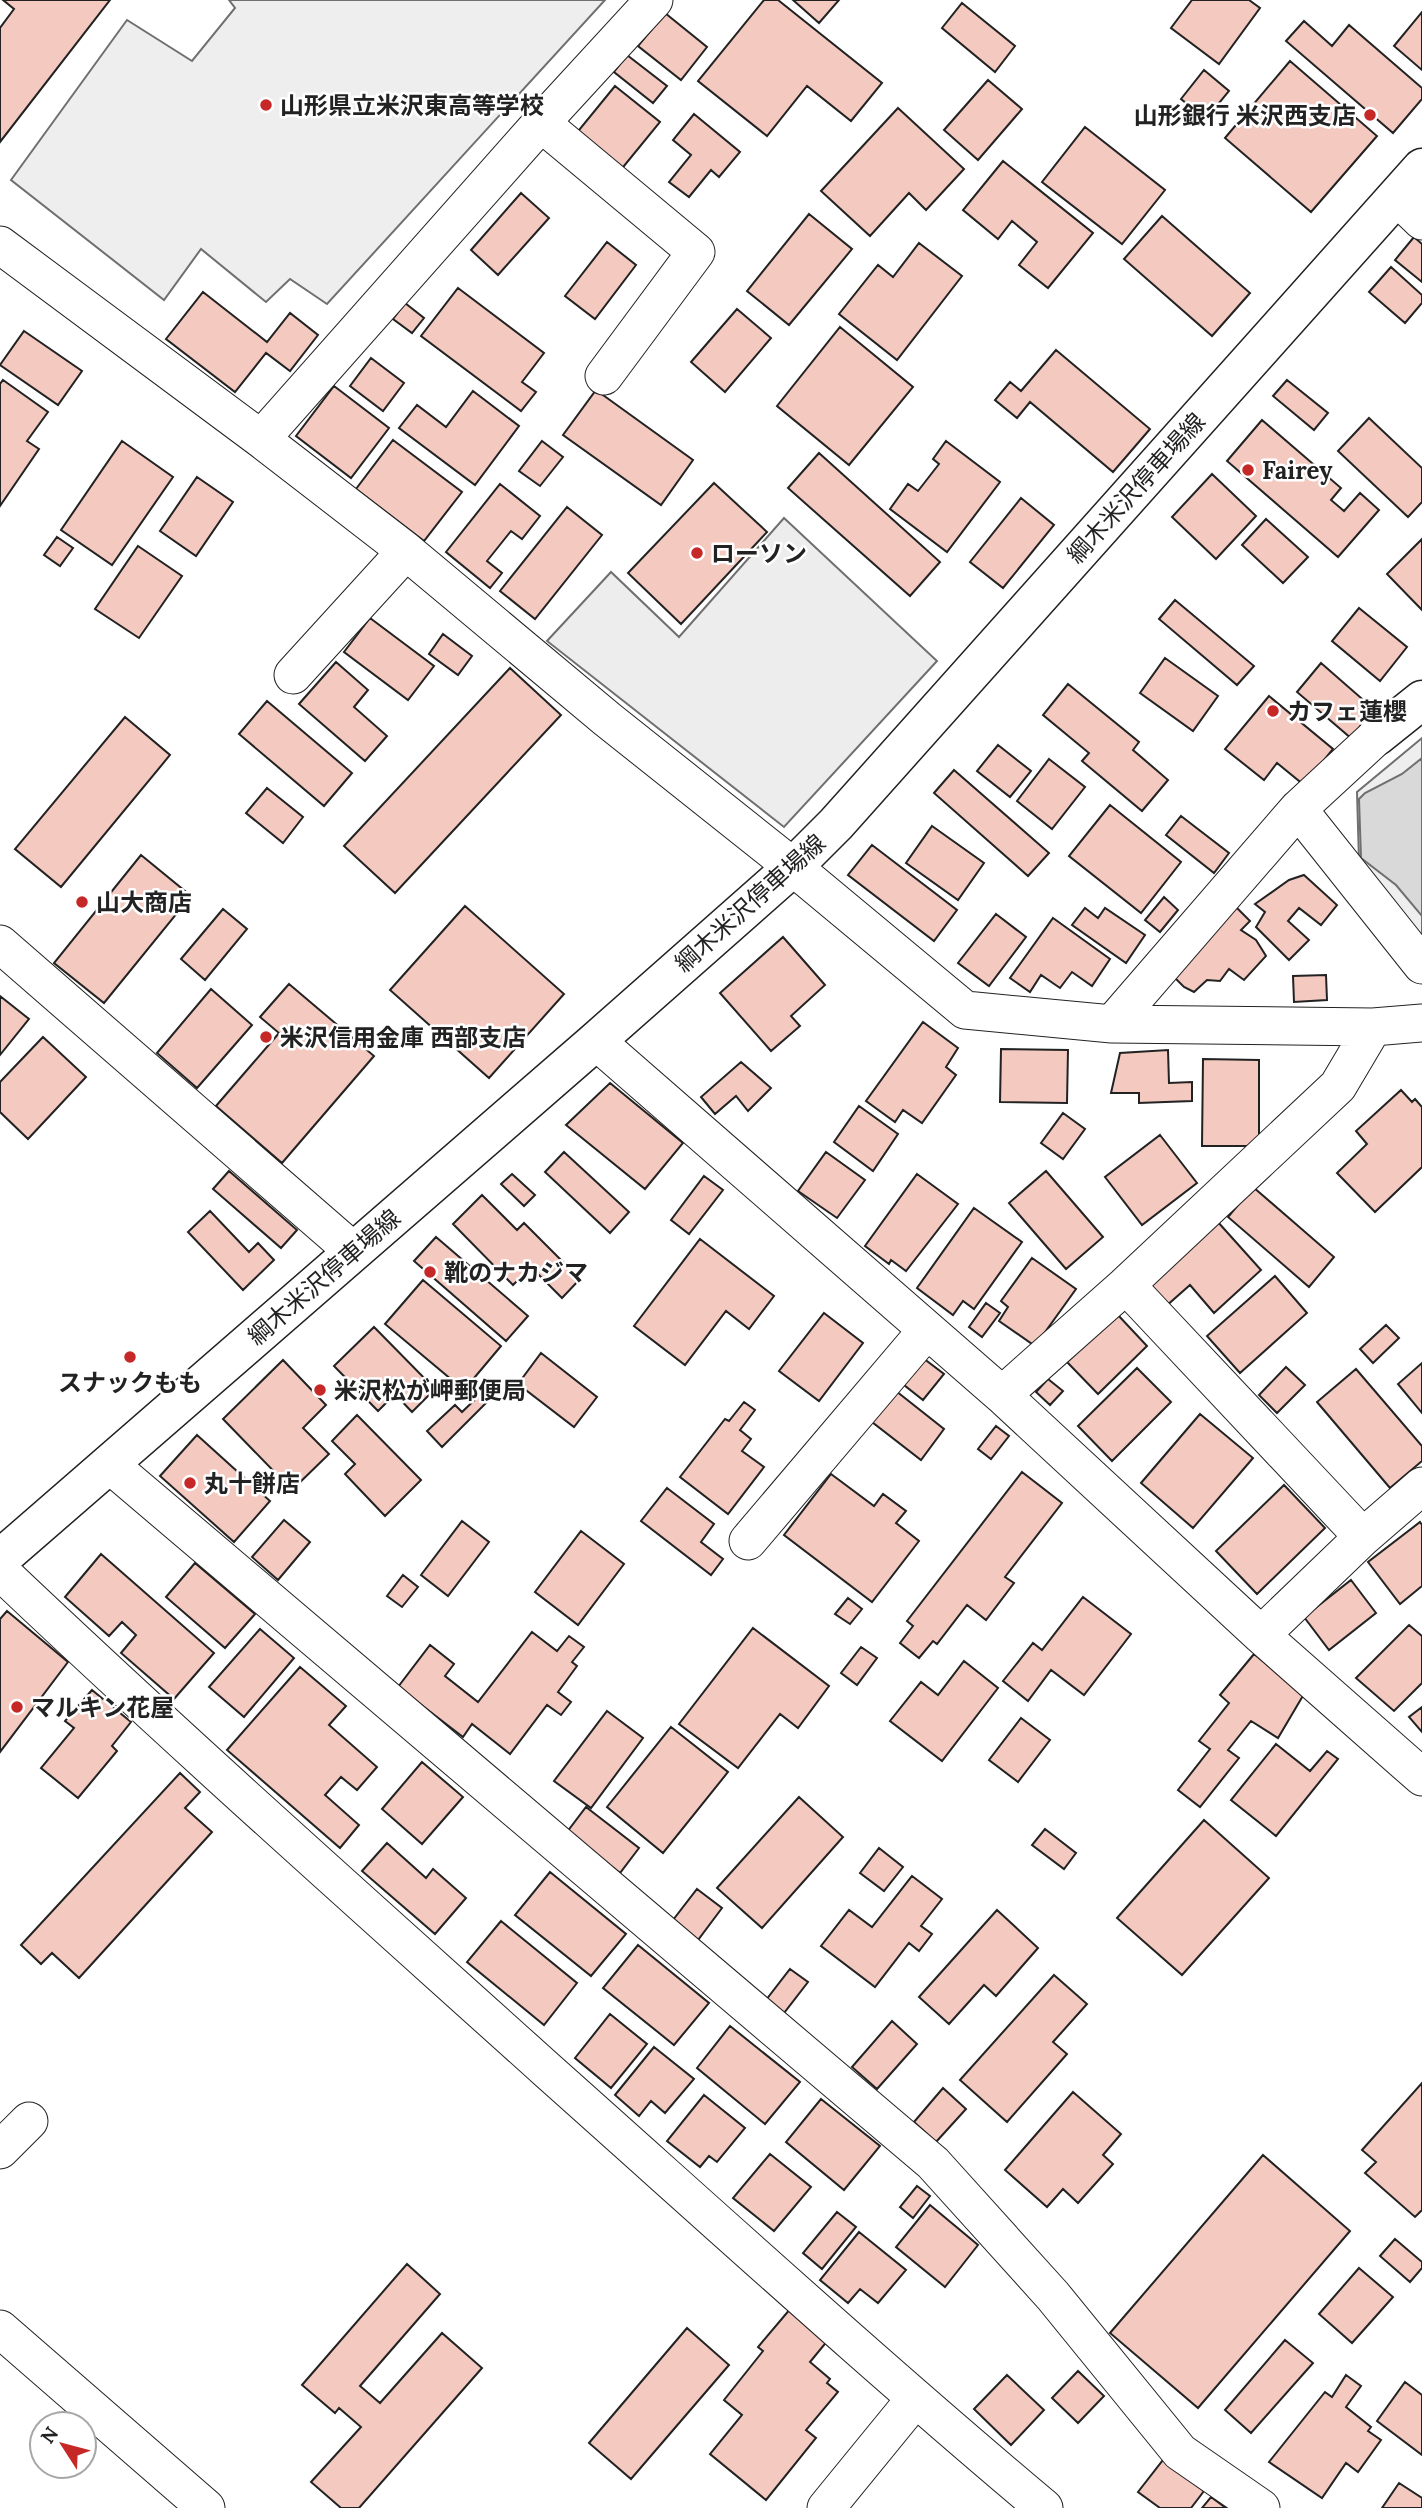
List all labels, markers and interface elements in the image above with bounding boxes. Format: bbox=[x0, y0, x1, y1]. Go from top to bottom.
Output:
place label: 山形県立米沢東高等学校 bbox=[280, 90, 544, 121]
marker: 山形県立米沢東高等学校 bbox=[258, 97, 274, 113]
place label: 山形銀行 米沢西支店 bbox=[1134, 100, 1356, 131]
marker: 山形銀行 米沢西支店 bbox=[1362, 107, 1378, 123]
street label: 綱木米沢停車場線 bbox=[1060, 406, 1212, 570]
place label: Fairey bbox=[1262, 455, 1333, 486]
marker: Fairey bbox=[1240, 462, 1256, 478]
place label: ローソン bbox=[711, 538, 807, 569]
marker: ローソン bbox=[689, 545, 705, 561]
place label: カフェ蓮櫻 bbox=[1287, 696, 1407, 727]
marker: カフェ蓮櫻 bbox=[1265, 703, 1281, 719]
street label: 綱木米沢停車場線 bbox=[668, 827, 832, 979]
place label: 山大商店 bbox=[96, 887, 192, 918]
marker: 山大商店 bbox=[74, 894, 90, 910]
place label: 米沢信用金庫 西部支店 bbox=[280, 1022, 526, 1053]
marker: 米沢信用金庫 西部支店 bbox=[258, 1029, 274, 1045]
street label: 綱木米沢停車場線 bbox=[241, 1202, 407, 1352]
place label: 靴のナカジマ bbox=[444, 1257, 588, 1288]
marker: 靴のナカジマ bbox=[422, 1264, 438, 1280]
marker: スナックもも bbox=[122, 1349, 138, 1365]
place label: スナックもも bbox=[58, 1367, 202, 1398]
place label: 米沢松が岬郵便局 bbox=[334, 1375, 526, 1406]
marker: 米沢松が岬郵便局 bbox=[312, 1382, 328, 1398]
place label: 丸十餅店 bbox=[204, 1468, 300, 1499]
marker: 丸十餅店 bbox=[182, 1475, 198, 1491]
place label: マルキン花屋 bbox=[31, 1692, 174, 1723]
marker: マルキン花屋 bbox=[9, 1699, 25, 1715]
north arrow bbox=[28, 2410, 98, 2480]
text: N bbox=[35, 2422, 63, 2448]

